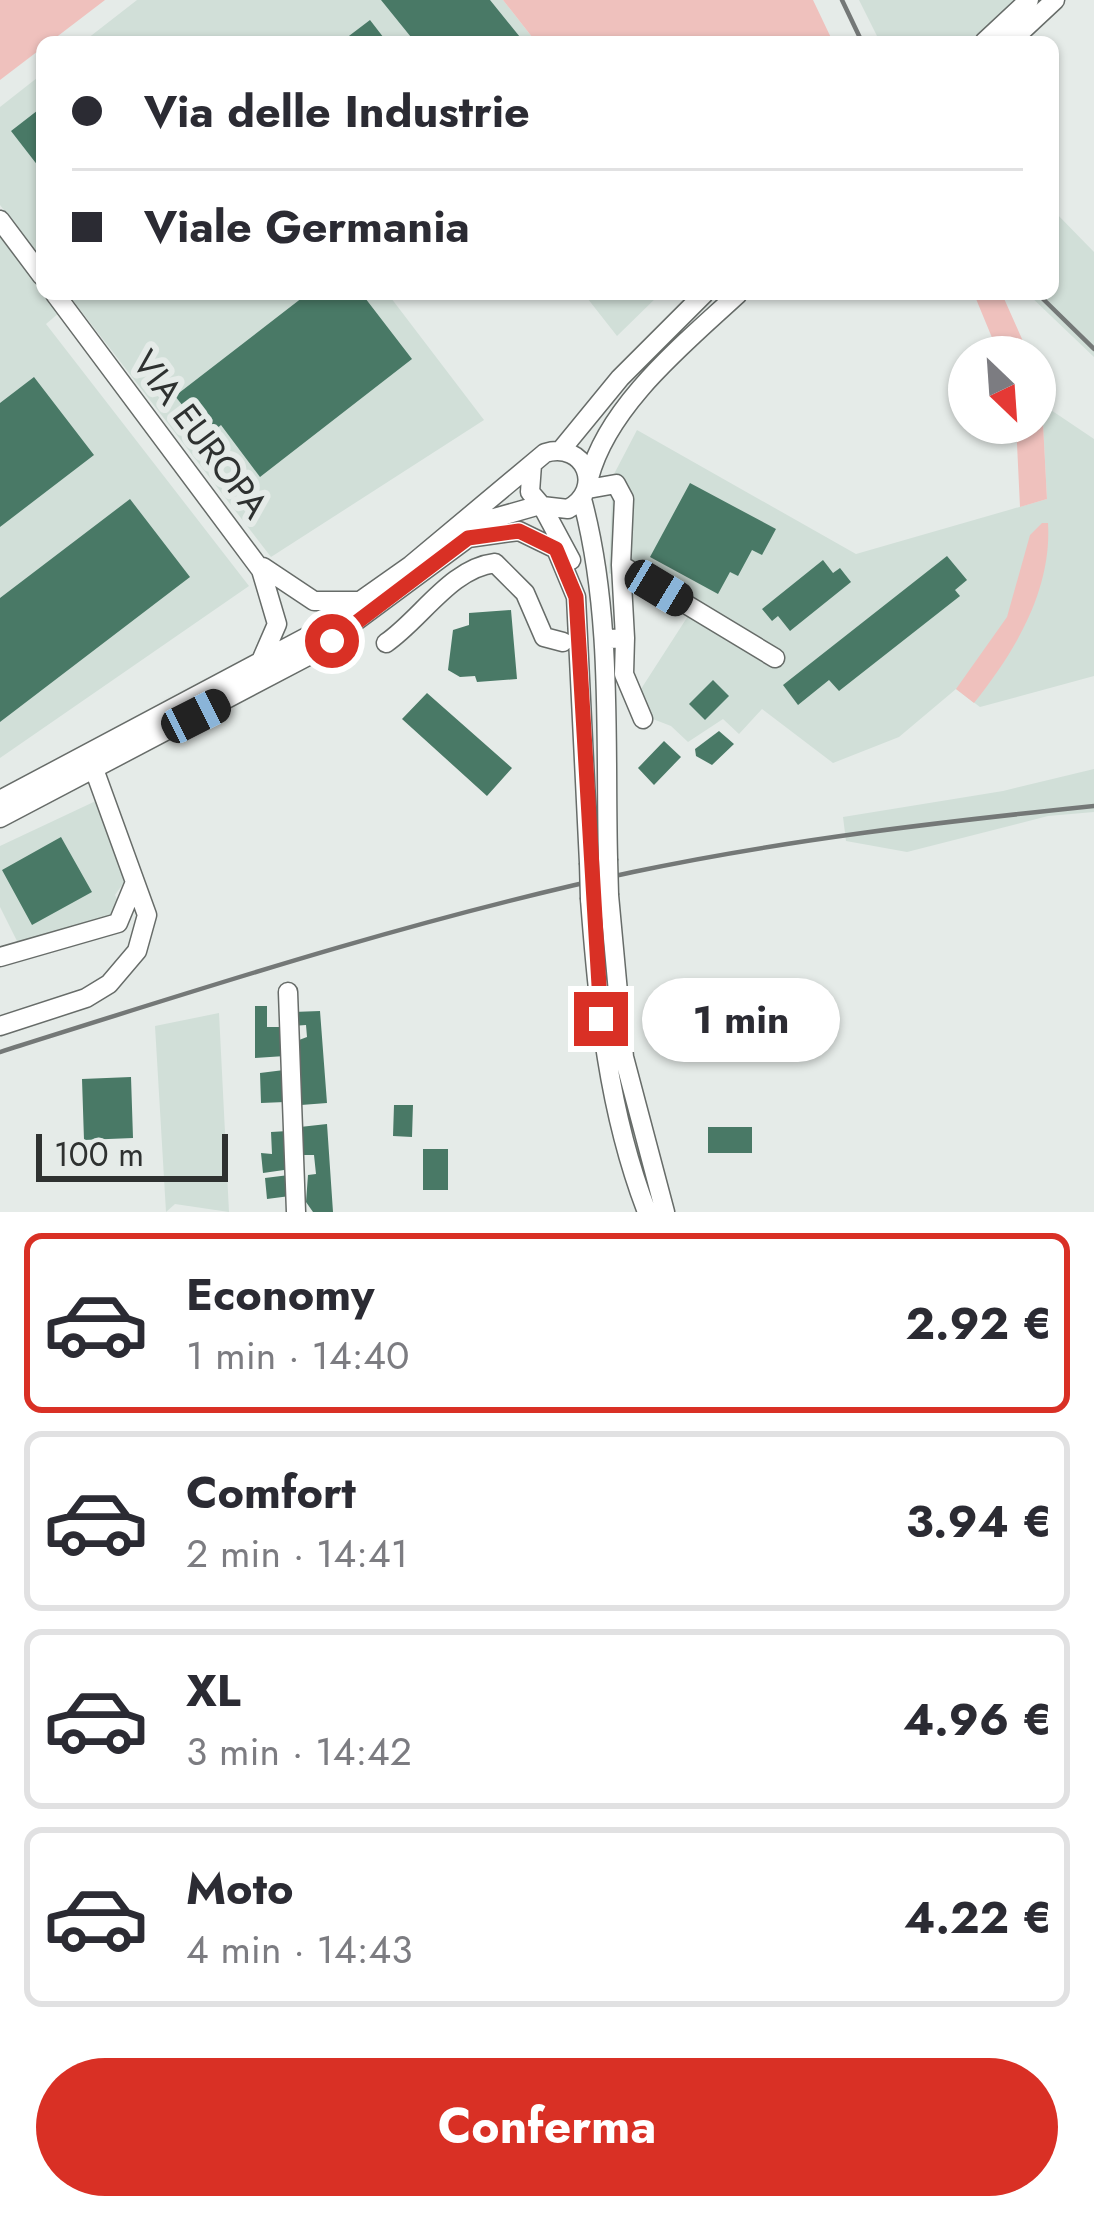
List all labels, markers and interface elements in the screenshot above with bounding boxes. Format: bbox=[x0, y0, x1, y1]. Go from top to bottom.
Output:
text: Via delle Industrie bbox=[144, 79, 530, 144]
text: Viale Germania bbox=[144, 194, 470, 259]
north arrow bbox=[948, 336, 1056, 444]
map controls bbox=[948, 336, 1056, 444]
street label: VIA EUROPA bbox=[120, 339, 282, 529]
car bbox=[619, 554, 699, 622]
route start bbox=[305, 614, 359, 668]
car bbox=[156, 684, 236, 748]
callout: 1 min bbox=[643, 977, 841, 1061]
text: 1 min bbox=[693, 991, 789, 1048]
route end bbox=[574, 992, 628, 1046]
scale bar bbox=[36, 1128, 228, 1181]
text: 100 m bbox=[54, 1131, 144, 1178]
text: Economy bbox=[186, 1262, 374, 1327]
icon: car bbox=[42, 1269, 150, 1377]
text: 2.92 € bbox=[905, 1291, 1052, 1356]
text: 1 min · 14:40 bbox=[186, 1327, 410, 1384]
text: Comfort bbox=[186, 1460, 356, 1525]
icon: car bbox=[42, 1467, 150, 1575]
text: 3.94 € bbox=[906, 1489, 1052, 1554]
text: 2 min · 14:41 bbox=[186, 1525, 408, 1582]
text: XL bbox=[186, 1658, 241, 1723]
icon: car bbox=[42, 1665, 150, 1773]
text: 4.96 € bbox=[903, 1687, 1052, 1752]
text: 3 min · 14:42 bbox=[186, 1723, 412, 1780]
text: Moto bbox=[186, 1856, 294, 1921]
icon: car bbox=[42, 1863, 150, 1971]
text: 4.22 € bbox=[904, 1885, 1052, 1950]
text: 4 min · 14:43 bbox=[186, 1921, 413, 1978]
button: Conferma bbox=[36, 2058, 1058, 2196]

